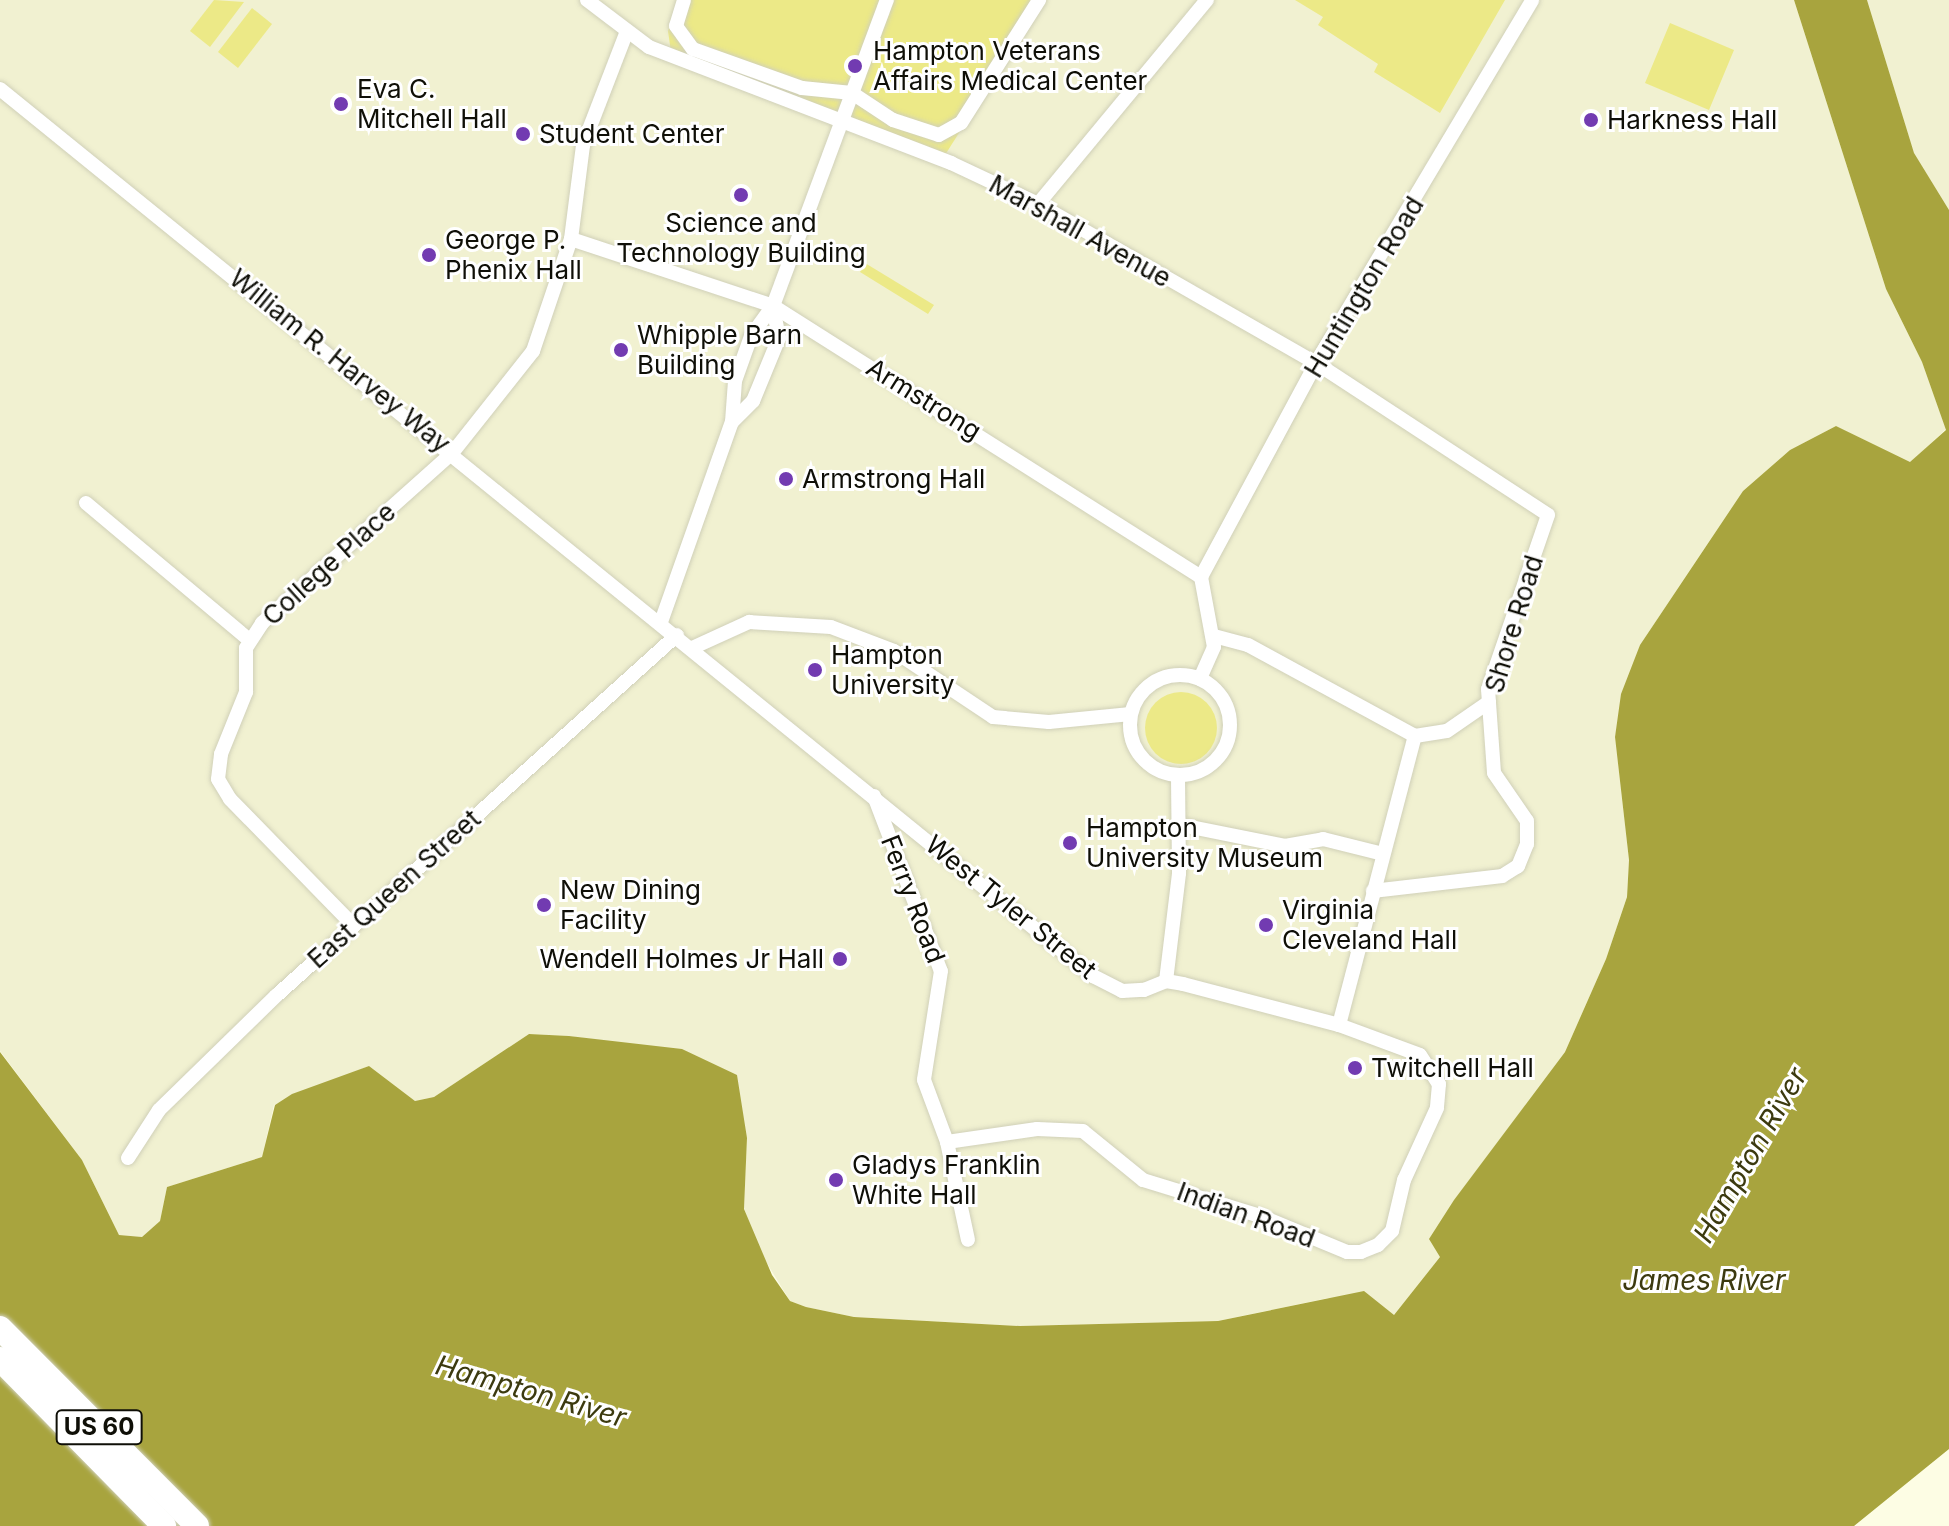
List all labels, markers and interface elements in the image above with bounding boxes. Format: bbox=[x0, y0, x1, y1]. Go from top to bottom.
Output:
place label: Hampton Veterans Affairs Medical Center bbox=[873, 35, 1147, 96]
marker: Hampton Veterans Affairs Medical Center bbox=[844, 55, 866, 77]
place label: Eva C. Mitchell Hall bbox=[357, 73, 507, 134]
marker: Eva C. Mitchell Hall bbox=[332, 95, 350, 113]
place label: Harkness Hall bbox=[1607, 104, 1777, 136]
marker: Harkness Hall bbox=[1582, 111, 1600, 129]
place label: Student Center bbox=[539, 118, 725, 150]
marker: Student Center bbox=[514, 125, 532, 143]
street label: Marshall Avenue bbox=[984, 168, 1176, 294]
marker: Science and Technology Building bbox=[732, 186, 750, 204]
street label: Huntington Road bbox=[1298, 191, 1430, 383]
place label: Science and Technology Building bbox=[616, 207, 866, 268]
place label: George P. Phenix Hall bbox=[445, 224, 582, 286]
marker: George P. Phenix Hall bbox=[420, 246, 438, 264]
street label: William R. Harvey Way bbox=[223, 262, 457, 460]
place label: Whipple Barn Building bbox=[637, 319, 802, 380]
marker: Whipple Barn Building bbox=[612, 341, 630, 359]
street label: Armstrong bbox=[861, 351, 987, 447]
place label: Armstrong Hall bbox=[802, 463, 985, 495]
marker: Armstrong Hall bbox=[777, 470, 795, 488]
street label: College Place bbox=[256, 496, 402, 632]
street label: Shore Road bbox=[1478, 551, 1550, 697]
place label: Hampton University bbox=[831, 639, 955, 700]
marker: Hampton University bbox=[806, 661, 824, 679]
street label: East Queen Street bbox=[301, 803, 487, 975]
place label: Hampton University Museum bbox=[1086, 812, 1323, 874]
street label: West Tyler Street bbox=[919, 829, 1103, 985]
street label: Ferry Road bbox=[874, 831, 952, 967]
marker: Hampton University Museum bbox=[1061, 834, 1079, 852]
place label: New Dining Facility bbox=[560, 874, 701, 936]
place label: Virginia Cleveland Hall bbox=[1282, 894, 1457, 956]
marker: New Dining Facility bbox=[535, 896, 553, 914]
marker: Virginia Cleveland Hall bbox=[1257, 916, 1275, 934]
place label: Wendell Holmes Jr Hall bbox=[540, 943, 824, 975]
marker: Wendell Holmes Jr Hall bbox=[831, 950, 849, 968]
place label: Twitchell Hall bbox=[1371, 1052, 1534, 1084]
marker: Twitchell Hall bbox=[1346, 1059, 1364, 1077]
water label: Hampton River bbox=[1686, 1062, 1814, 1248]
place label: Gladys Franklin White Hall bbox=[852, 1149, 1041, 1210]
marker: Gladys Franklin White Hall bbox=[827, 1171, 845, 1189]
street label: Indian Road bbox=[1173, 1176, 1319, 1254]
water label: James River bbox=[1622, 1263, 1786, 1297]
water label: Hampton River bbox=[432, 1348, 630, 1434]
road number: US 60 bbox=[55, 1407, 143, 1447]

